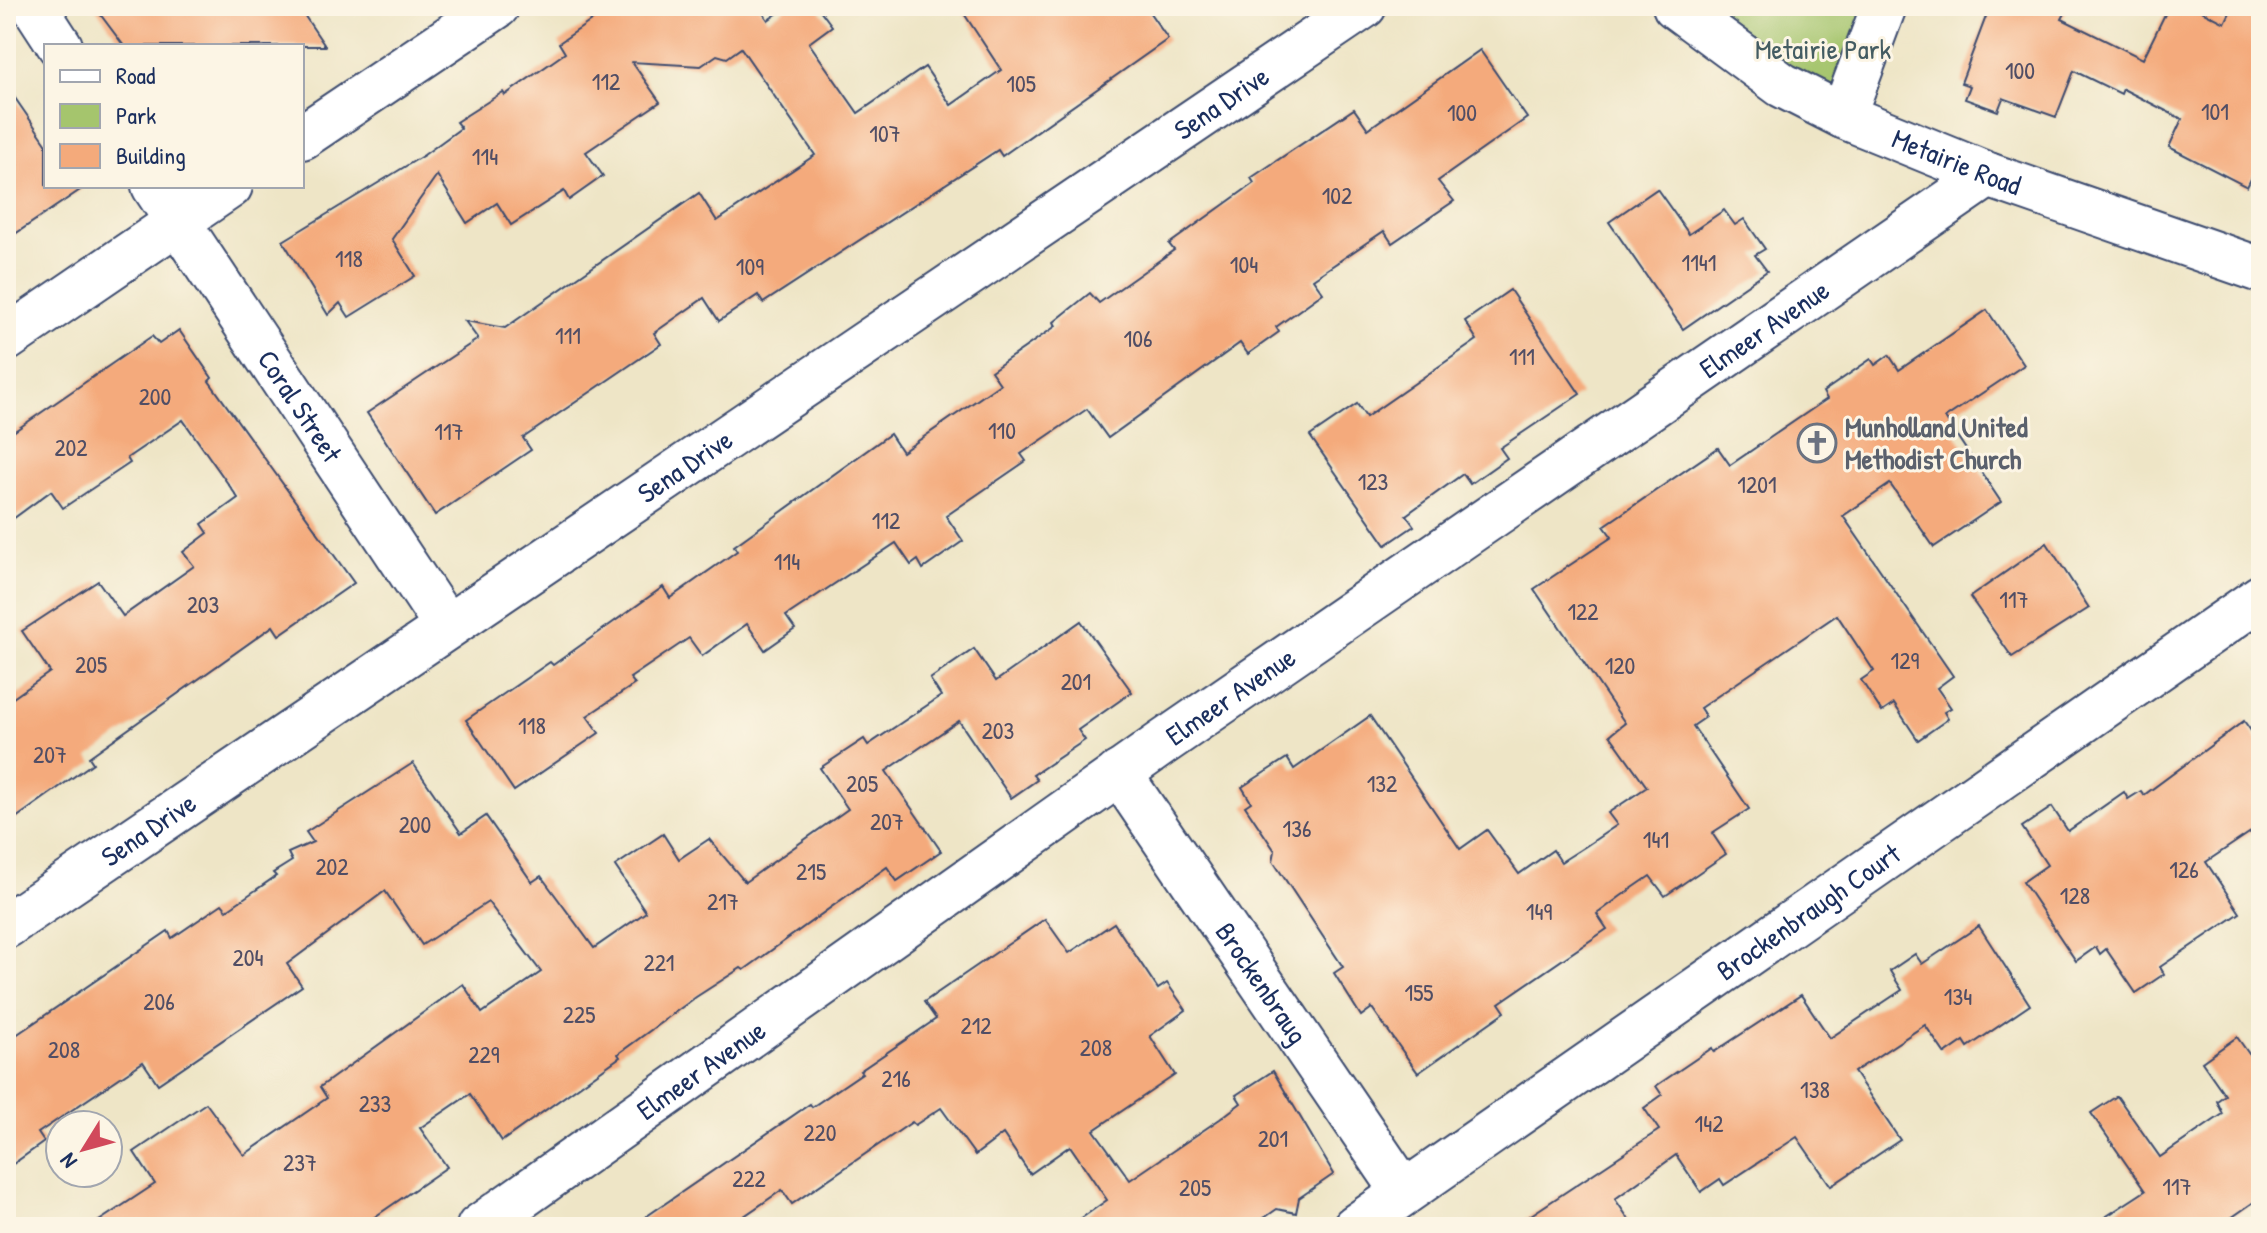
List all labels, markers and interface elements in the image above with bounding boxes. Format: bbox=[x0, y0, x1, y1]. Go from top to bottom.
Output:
park label: Metairie Park bbox=[1755, 30, 1891, 68]
legend bbox=[44, 44, 304, 188]
house number: 100 bbox=[2005, 54, 2035, 86]
street label: Sena Drive bbox=[1166, 57, 1276, 148]
text: Road bbox=[116, 59, 155, 91]
house number: 112 bbox=[592, 65, 620, 97]
house number: 105 bbox=[1006, 67, 1036, 99]
house number: 101 bbox=[2201, 95, 2229, 127]
house number: 100 bbox=[1447, 96, 1477, 128]
text: Park bbox=[116, 99, 156, 131]
house number: 107 bbox=[869, 117, 901, 149]
street label: Metairie Road bbox=[1887, 119, 2026, 204]
text: Building bbox=[116, 139, 186, 171]
house number: 114 bbox=[472, 140, 498, 172]
house number: 102 bbox=[1322, 179, 1352, 211]
house number: 118 bbox=[335, 242, 363, 274]
house number: 1141 bbox=[1681, 246, 1717, 278]
house number: 104 bbox=[1230, 248, 1258, 280]
house number: 109 bbox=[736, 250, 764, 282]
street label: Elmeer Avenue bbox=[1692, 271, 1837, 387]
house number: 111 bbox=[555, 319, 581, 351]
house number: 106 bbox=[1123, 322, 1153, 354]
house number: 111 bbox=[1509, 340, 1535, 372]
street label: Coral Street bbox=[249, 342, 351, 470]
house number: 200 bbox=[139, 380, 171, 412]
place label: Munholland United Methodist Church bbox=[1845, 408, 2028, 478]
house number: 110 bbox=[988, 414, 1016, 446]
house number: 117 bbox=[434, 415, 464, 447]
street label: Sena Drive bbox=[630, 420, 740, 512]
church icon: Munholland United Methodist Church bbox=[1796, 422, 1838, 464]
house number: 202 bbox=[54, 431, 88, 463]
house number: 123 bbox=[1358, 465, 1388, 497]
house number: 1201 bbox=[1737, 468, 1777, 500]
house number: 112 bbox=[872, 504, 900, 536]
house number: 114 bbox=[774, 545, 800, 577]
house number: 117 bbox=[1999, 583, 2029, 615]
house number: 203 bbox=[187, 588, 219, 620]
house number: 122 bbox=[1567, 595, 1599, 627]
street label: Elmeer Avenue bbox=[1158, 638, 1303, 754]
house number: 129 bbox=[1891, 644, 1920, 676]
house number: 205 bbox=[75, 648, 107, 680]
house number: 120 bbox=[1605, 649, 1635, 681]
house number: 201 bbox=[1061, 665, 1091, 697]
house number: 118 bbox=[518, 709, 546, 741]
house number: 203 bbox=[982, 714, 1014, 746]
house number: 207 bbox=[33, 738, 67, 770]
house number: 205 bbox=[846, 767, 878, 799]
house number: 132 bbox=[1367, 767, 1397, 799]
street label: Sena Drive bbox=[94, 784, 203, 875]
house number: 207 bbox=[870, 805, 904, 837]
house number: 200 bbox=[399, 808, 431, 840]
house number: 136 bbox=[1282, 812, 1312, 844]
house number: 141 bbox=[1643, 823, 1669, 855]
street label: Brockenbraugh Court bbox=[1709, 834, 1908, 989]
house number: 202 bbox=[315, 850, 349, 882]
house number: 126 bbox=[2169, 853, 2199, 885]
house number: 215 bbox=[796, 855, 826, 887]
house number: 128 bbox=[2060, 879, 2090, 911]
house number: 217 bbox=[707, 885, 739, 917]
house number: 149 bbox=[1526, 895, 1552, 927]
street label: Brockenbraug bbox=[1207, 915, 1317, 1051]
house number: 204 bbox=[233, 941, 263, 973]
house number: 221 bbox=[643, 946, 675, 978]
house number: 155 bbox=[1404, 976, 1434, 1008]
house number: 134 bbox=[1944, 980, 1972, 1012]
house number: 206 bbox=[143, 985, 175, 1017]
house number: 225 bbox=[563, 998, 595, 1030]
house number: 212 bbox=[960, 1009, 992, 1041]
street label: Elmeer Avenue bbox=[629, 1011, 773, 1129]
house number: 208 bbox=[1080, 1031, 1112, 1063]
house number: 208 bbox=[48, 1033, 80, 1065]
house number: 229 bbox=[468, 1038, 500, 1070]
house number: 216 bbox=[881, 1062, 911, 1094]
house number: 138 bbox=[1800, 1073, 1830, 1105]
house number: 233 bbox=[359, 1087, 391, 1119]
house number: 142 bbox=[1695, 1107, 1723, 1139]
north arrow bbox=[44, 1109, 124, 1189]
house number: 220 bbox=[803, 1116, 837, 1148]
house number: 201 bbox=[1258, 1122, 1288, 1154]
house number: 237 bbox=[283, 1146, 317, 1178]
text: N bbox=[52, 1147, 84, 1175]
house number: 222 bbox=[732, 1162, 766, 1194]
house number: 117 bbox=[2162, 1170, 2192, 1202]
house number: 205 bbox=[1179, 1171, 1211, 1203]

